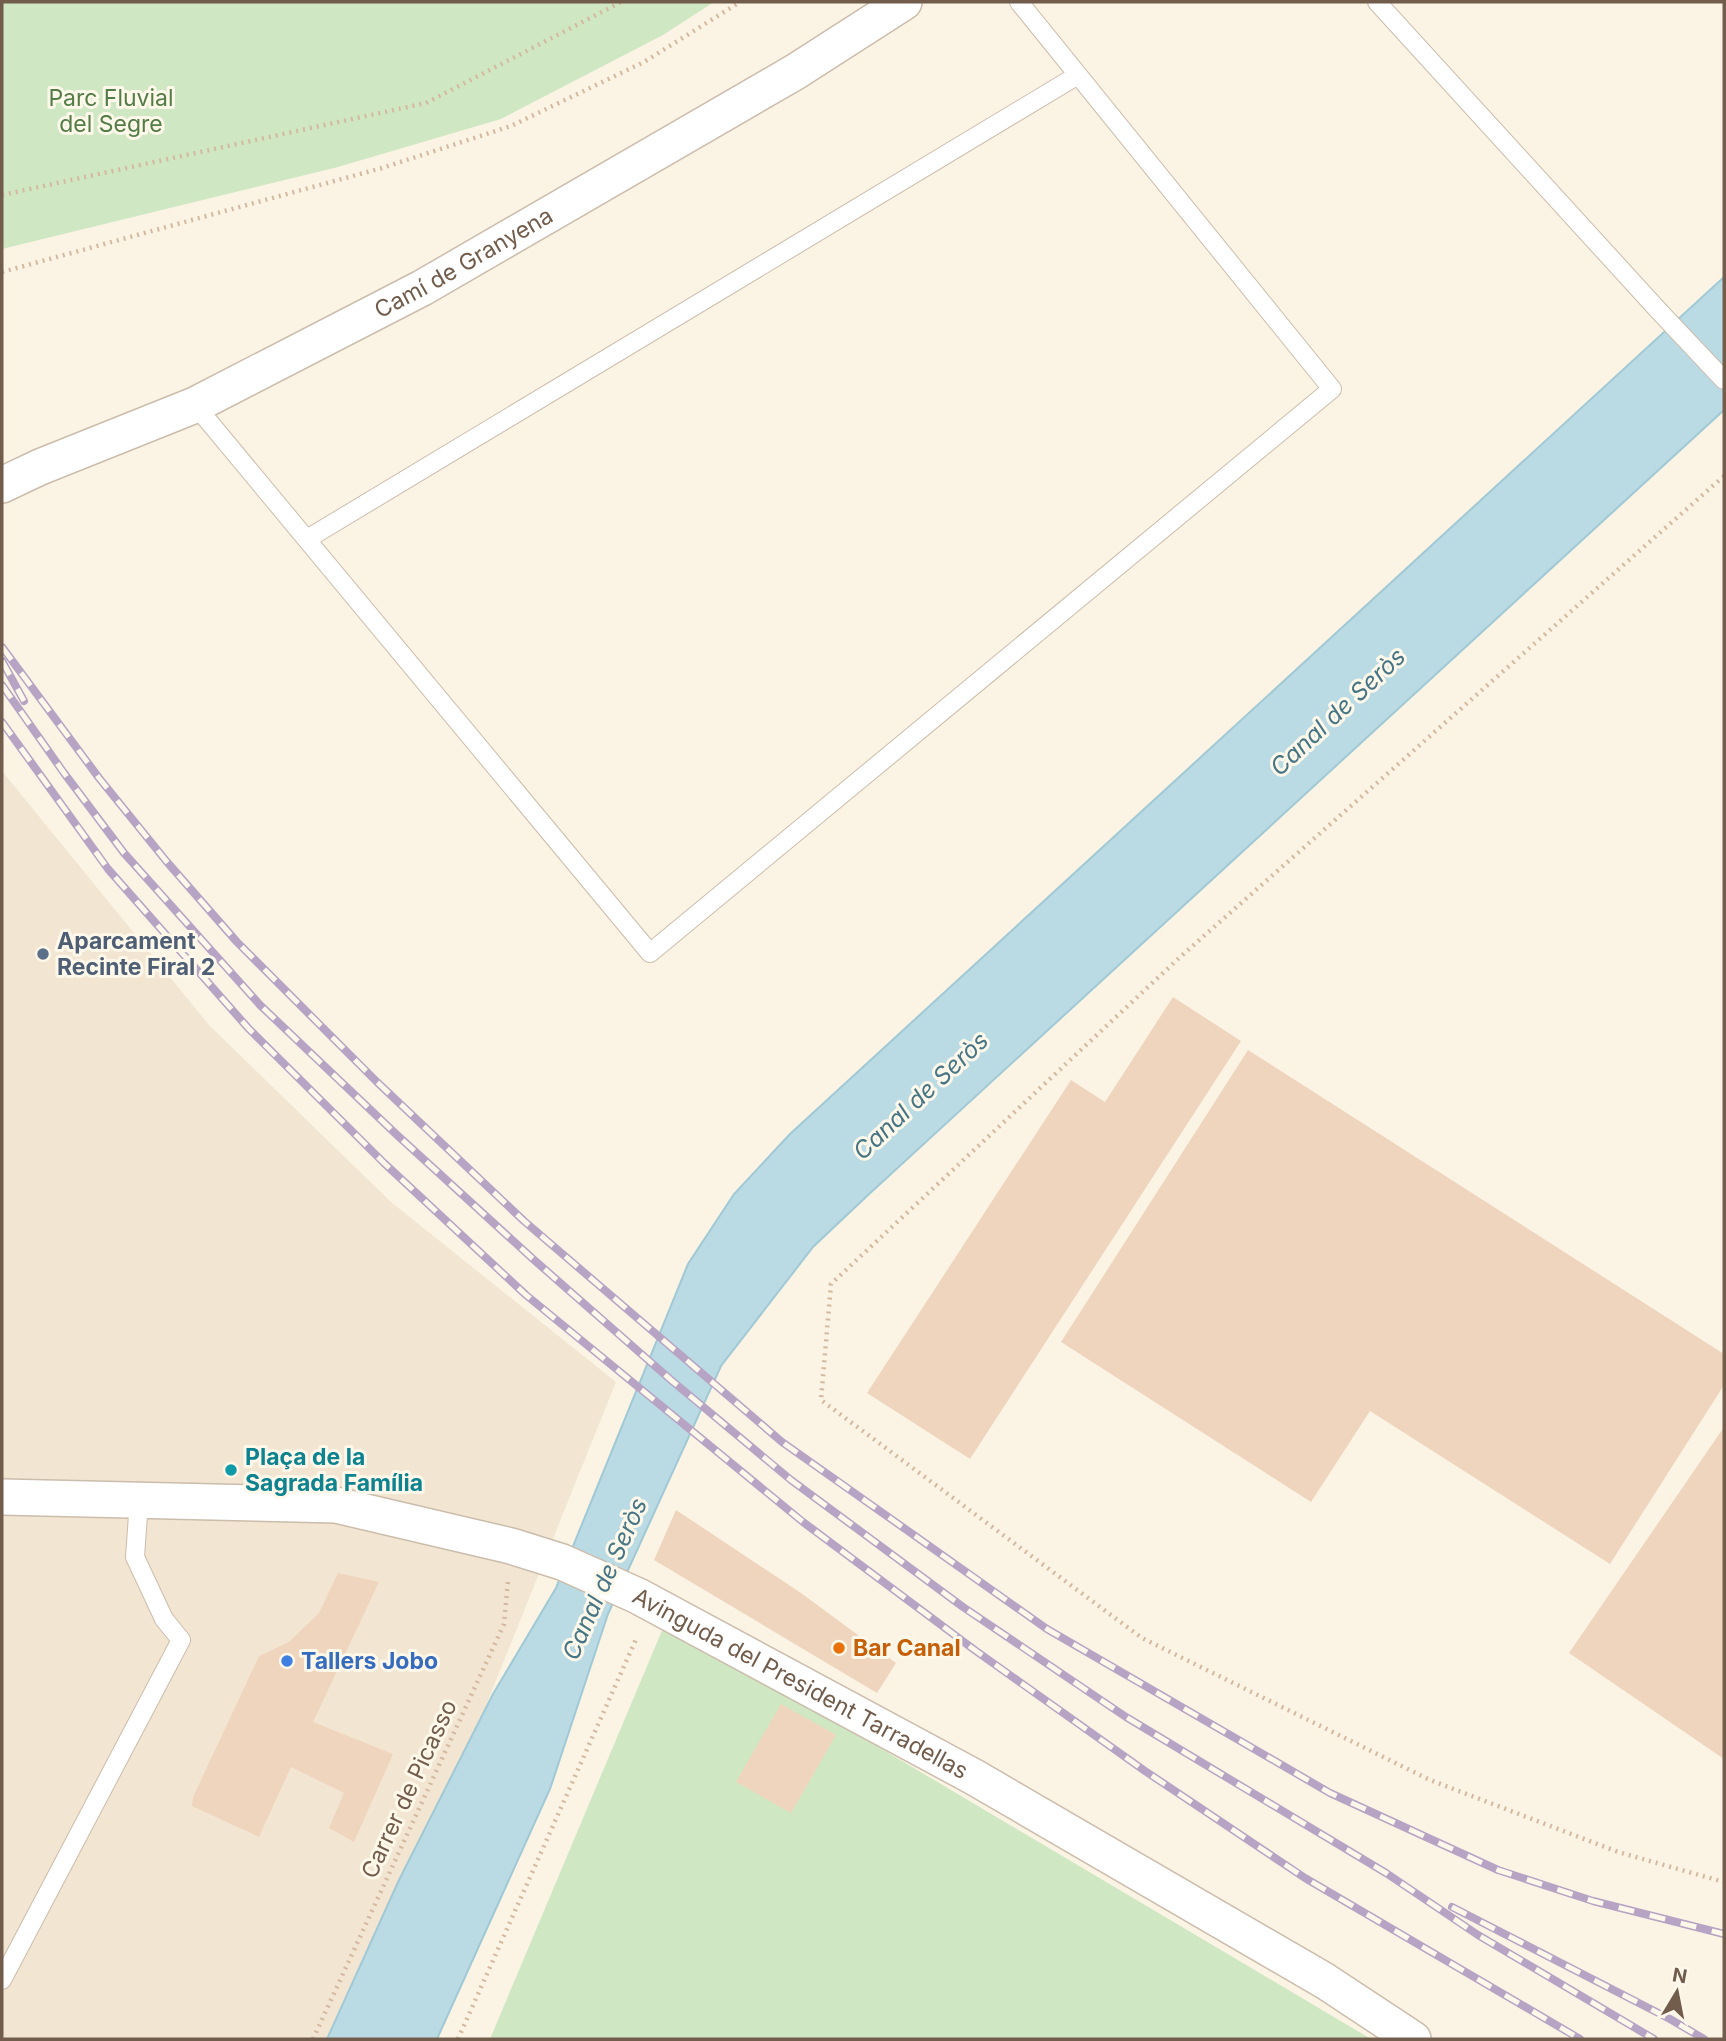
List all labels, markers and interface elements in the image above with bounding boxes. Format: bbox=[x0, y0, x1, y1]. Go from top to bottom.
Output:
park label: Parc Fluvial del Segre bbox=[48, 84, 174, 138]
street label: Camí de Granyena bbox=[370, 201, 558, 324]
water label: Canal de Seròs bbox=[1264, 642, 1411, 782]
place label: Aparcament Recinte Firal 2 bbox=[57, 927, 215, 981]
marker: Aparcament Recinte Firal 2 bbox=[35, 946, 51, 962]
water label: Canal de Seròs bbox=[847, 1026, 994, 1166]
place label: Plaça de la Sagrada Família bbox=[245, 1443, 423, 1497]
marker: Plaça de la Sagrada Família bbox=[223, 1462, 239, 1478]
water label: Canal de Seròs bbox=[556, 1493, 653, 1664]
street label: Avinguda del President Tarradellas bbox=[628, 1582, 973, 1785]
place label: Bar Canal bbox=[853, 1634, 961, 1662]
marker: Bar Canal bbox=[831, 1640, 847, 1656]
place label: Tallers Jobo bbox=[301, 1647, 438, 1675]
marker: Tallers Jobo bbox=[279, 1653, 295, 1669]
street label: Carrer de Picasso bbox=[355, 1695, 463, 1883]
north arrow bbox=[1642, 1957, 1712, 2027]
text: N bbox=[1671, 1963, 1689, 1988]

